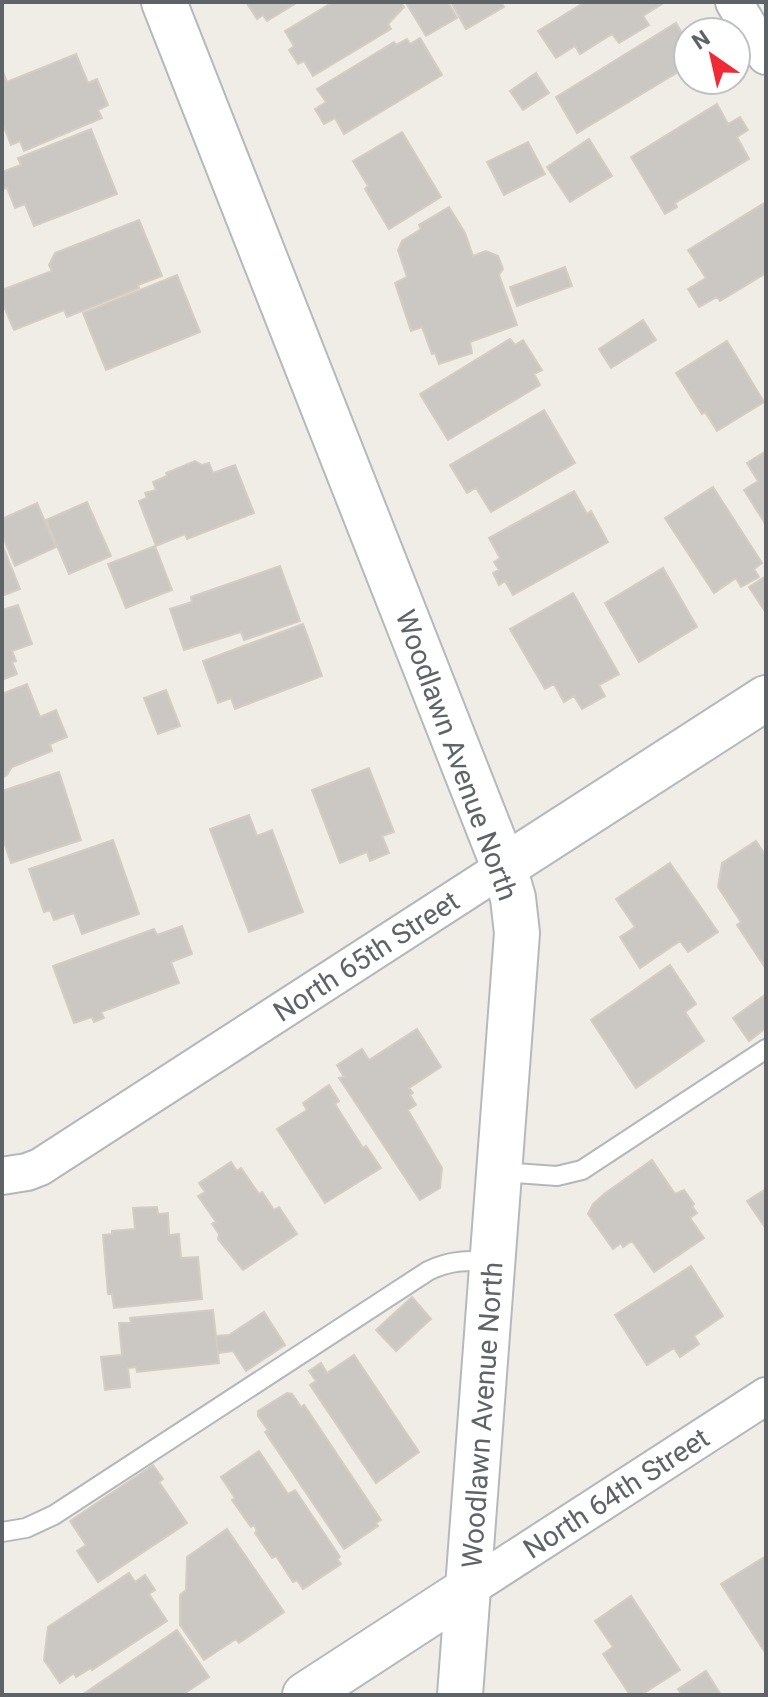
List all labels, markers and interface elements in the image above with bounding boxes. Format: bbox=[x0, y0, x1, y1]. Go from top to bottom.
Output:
north arrow bbox=[672, 16, 752, 96]
text: N bbox=[688, 25, 715, 55]
street label: Woodlawn Avenue North bbox=[389, 605, 525, 905]
street label: North 65th Street bbox=[267, 884, 465, 1029]
street label: Woodlawn Avenue North bbox=[455, 1261, 510, 1569]
street label: North 64th Street bbox=[517, 1421, 715, 1566]

